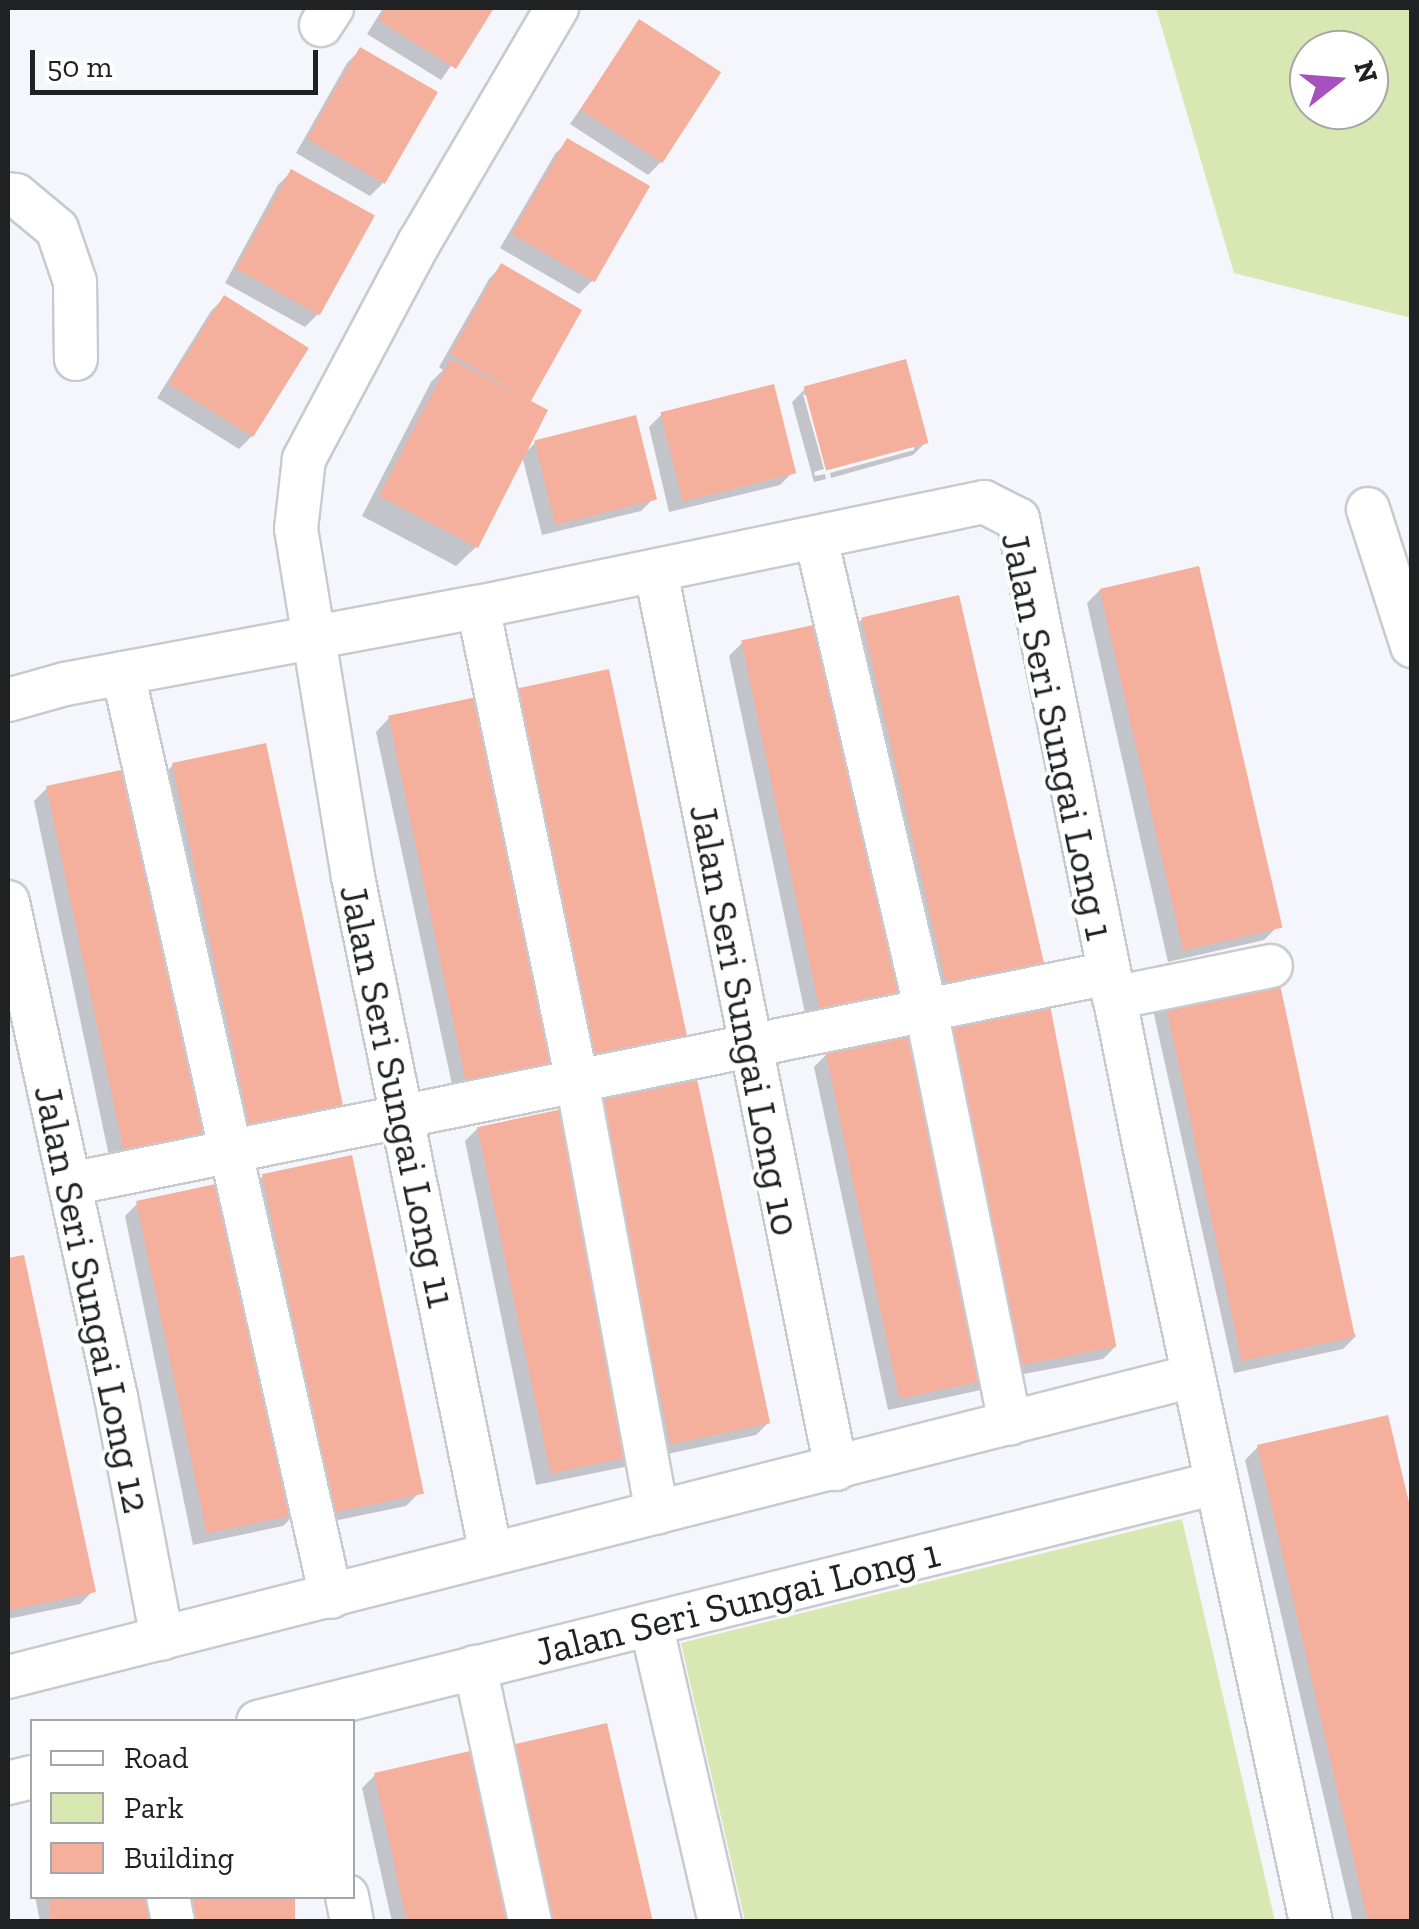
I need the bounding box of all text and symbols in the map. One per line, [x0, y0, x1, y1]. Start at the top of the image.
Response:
scale bar [35, 30, 322, 92]
north arrow [1289, 30, 1389, 130]
text: 50 m [47, 49, 112, 85]
text: N [1347, 57, 1385, 87]
street label: Jalan Seri Sungai Long 1 [991, 528, 1125, 944]
street label: Jalan Seri Sungai Long 10 [680, 800, 810, 1240]
street label: Jalan Seri Sungai Long 11 [330, 880, 466, 1312]
street label: Jalan Seri Sungai Long 12 [24, 1081, 162, 1517]
street label: Jalan Seri Sungai Long 1 [530, 1528, 944, 1676]
legend [30, 1719, 355, 1899]
text: Road [124, 1740, 189, 1776]
text: Park [124, 1790, 184, 1826]
text: Building [124, 1840, 234, 1876]

